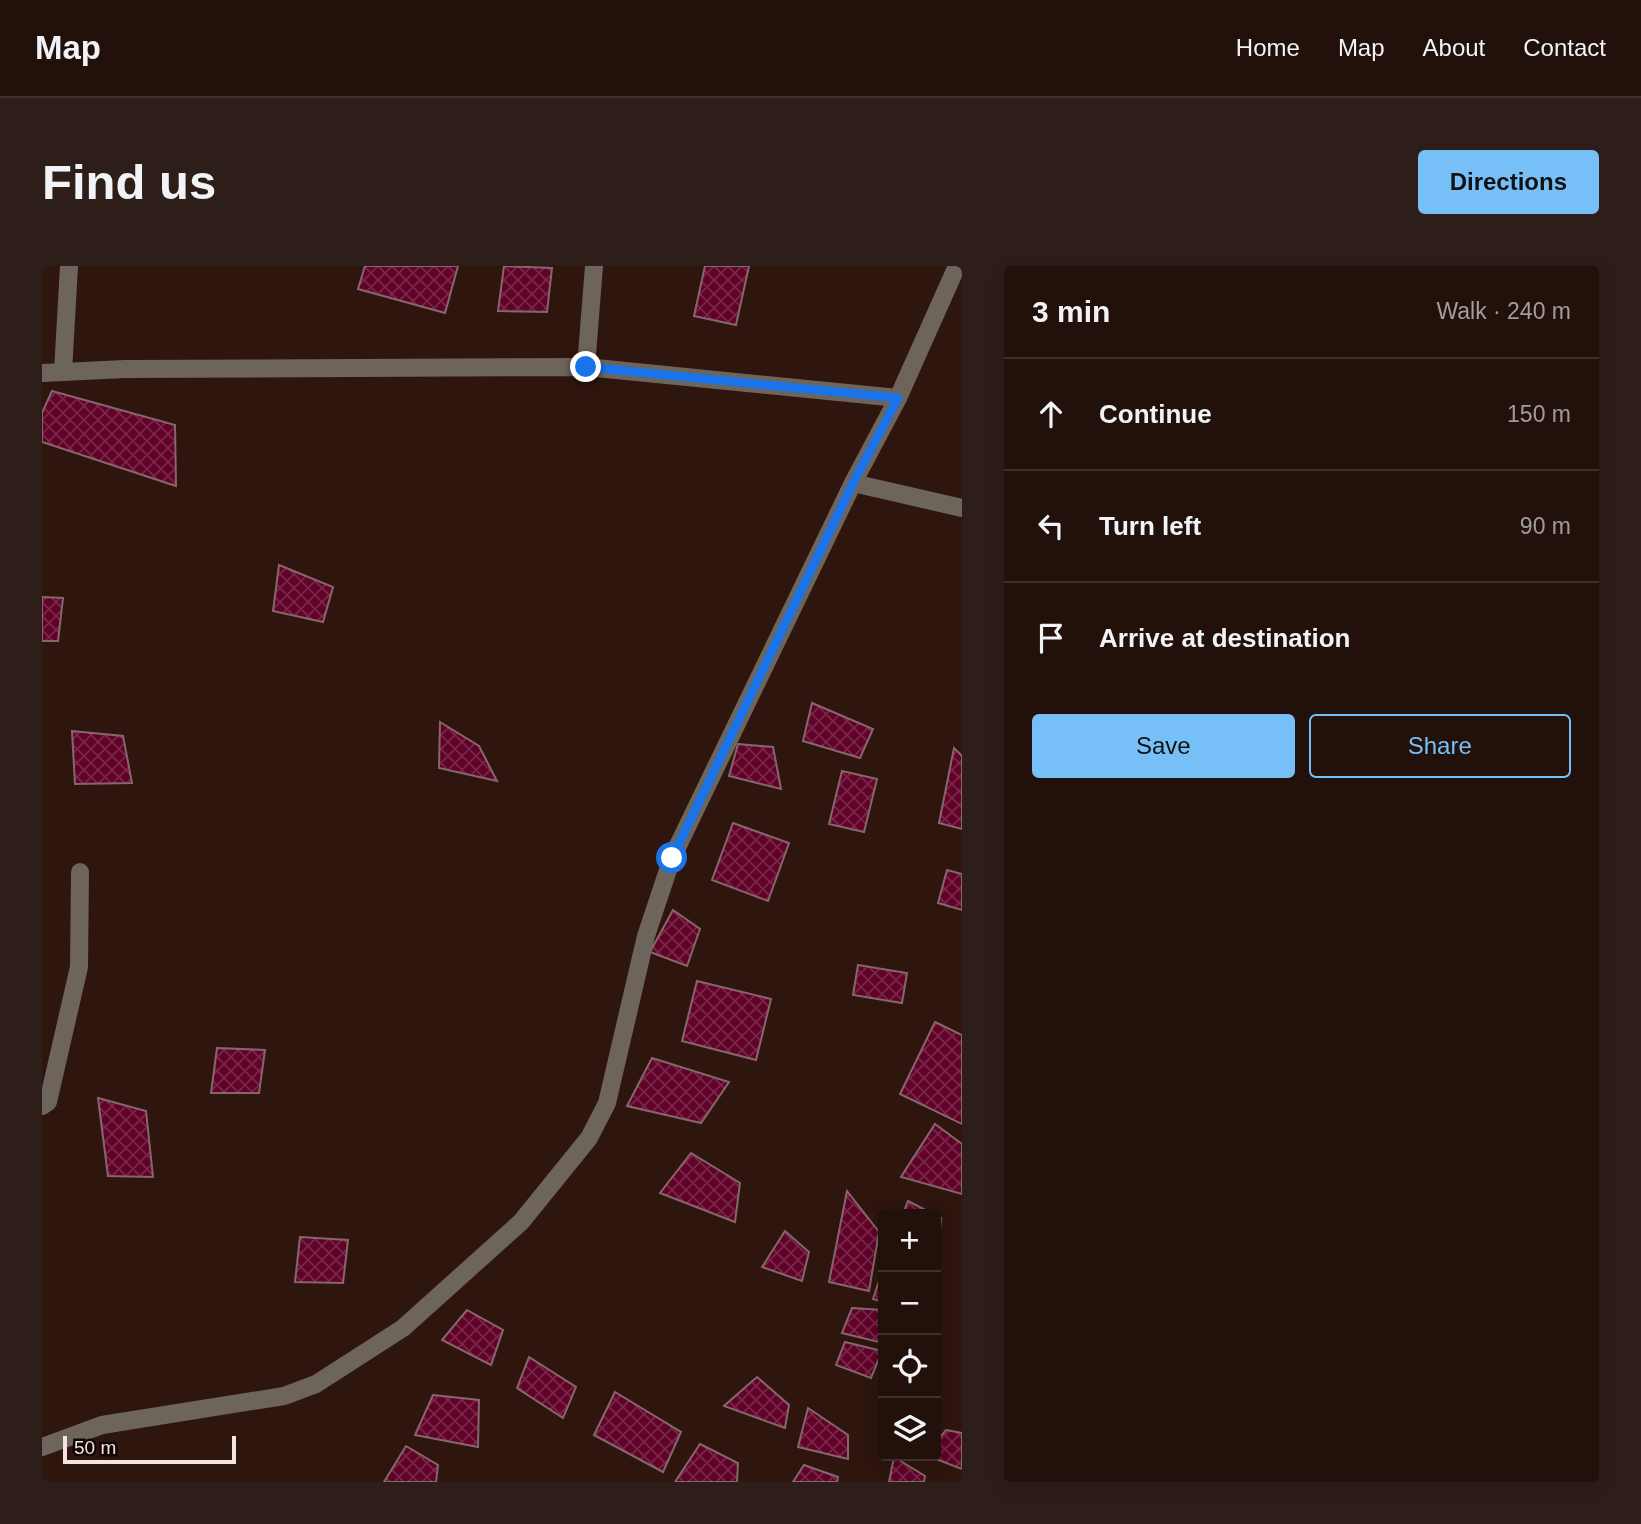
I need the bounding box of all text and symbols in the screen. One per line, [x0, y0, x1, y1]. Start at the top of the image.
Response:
text: Map [35, 29, 101, 66]
text: Home [1236, 34, 1300, 61]
text: Map [1338, 34, 1385, 61]
text: About [1423, 34, 1485, 61]
text: Contact [1523, 34, 1606, 61]
button: Directions [1418, 150, 1599, 214]
text: Find us [42, 155, 216, 209]
text: 3 min [1032, 295, 1110, 328]
text: Walk · 240 m [1436, 298, 1571, 324]
route end [570, 351, 601, 382]
icon: ahead [1032, 395, 1070, 433]
text: Continue [1099, 399, 1212, 429]
text: 150 m [1507, 401, 1571, 427]
icon: left [1032, 507, 1070, 545]
text: Turn left [1099, 511, 1201, 541]
text: 90 m [1520, 513, 1571, 539]
icon: arrive [1032, 619, 1070, 657]
text: Arrive at destination [1099, 623, 1350, 653]
button: Save [1032, 714, 1295, 778]
button: Share [1309, 714, 1571, 778]
route start [656, 842, 687, 873]
map controls [878, 1209, 941, 1461]
button: + [878, 1209, 941, 1272]
button: − [878, 1272, 941, 1335]
button: locate [878, 1335, 941, 1398]
button: layers [878, 1398, 941, 1461]
scale bar [63, 1433, 236, 1465]
text: 50 m [74, 1437, 116, 1458]

